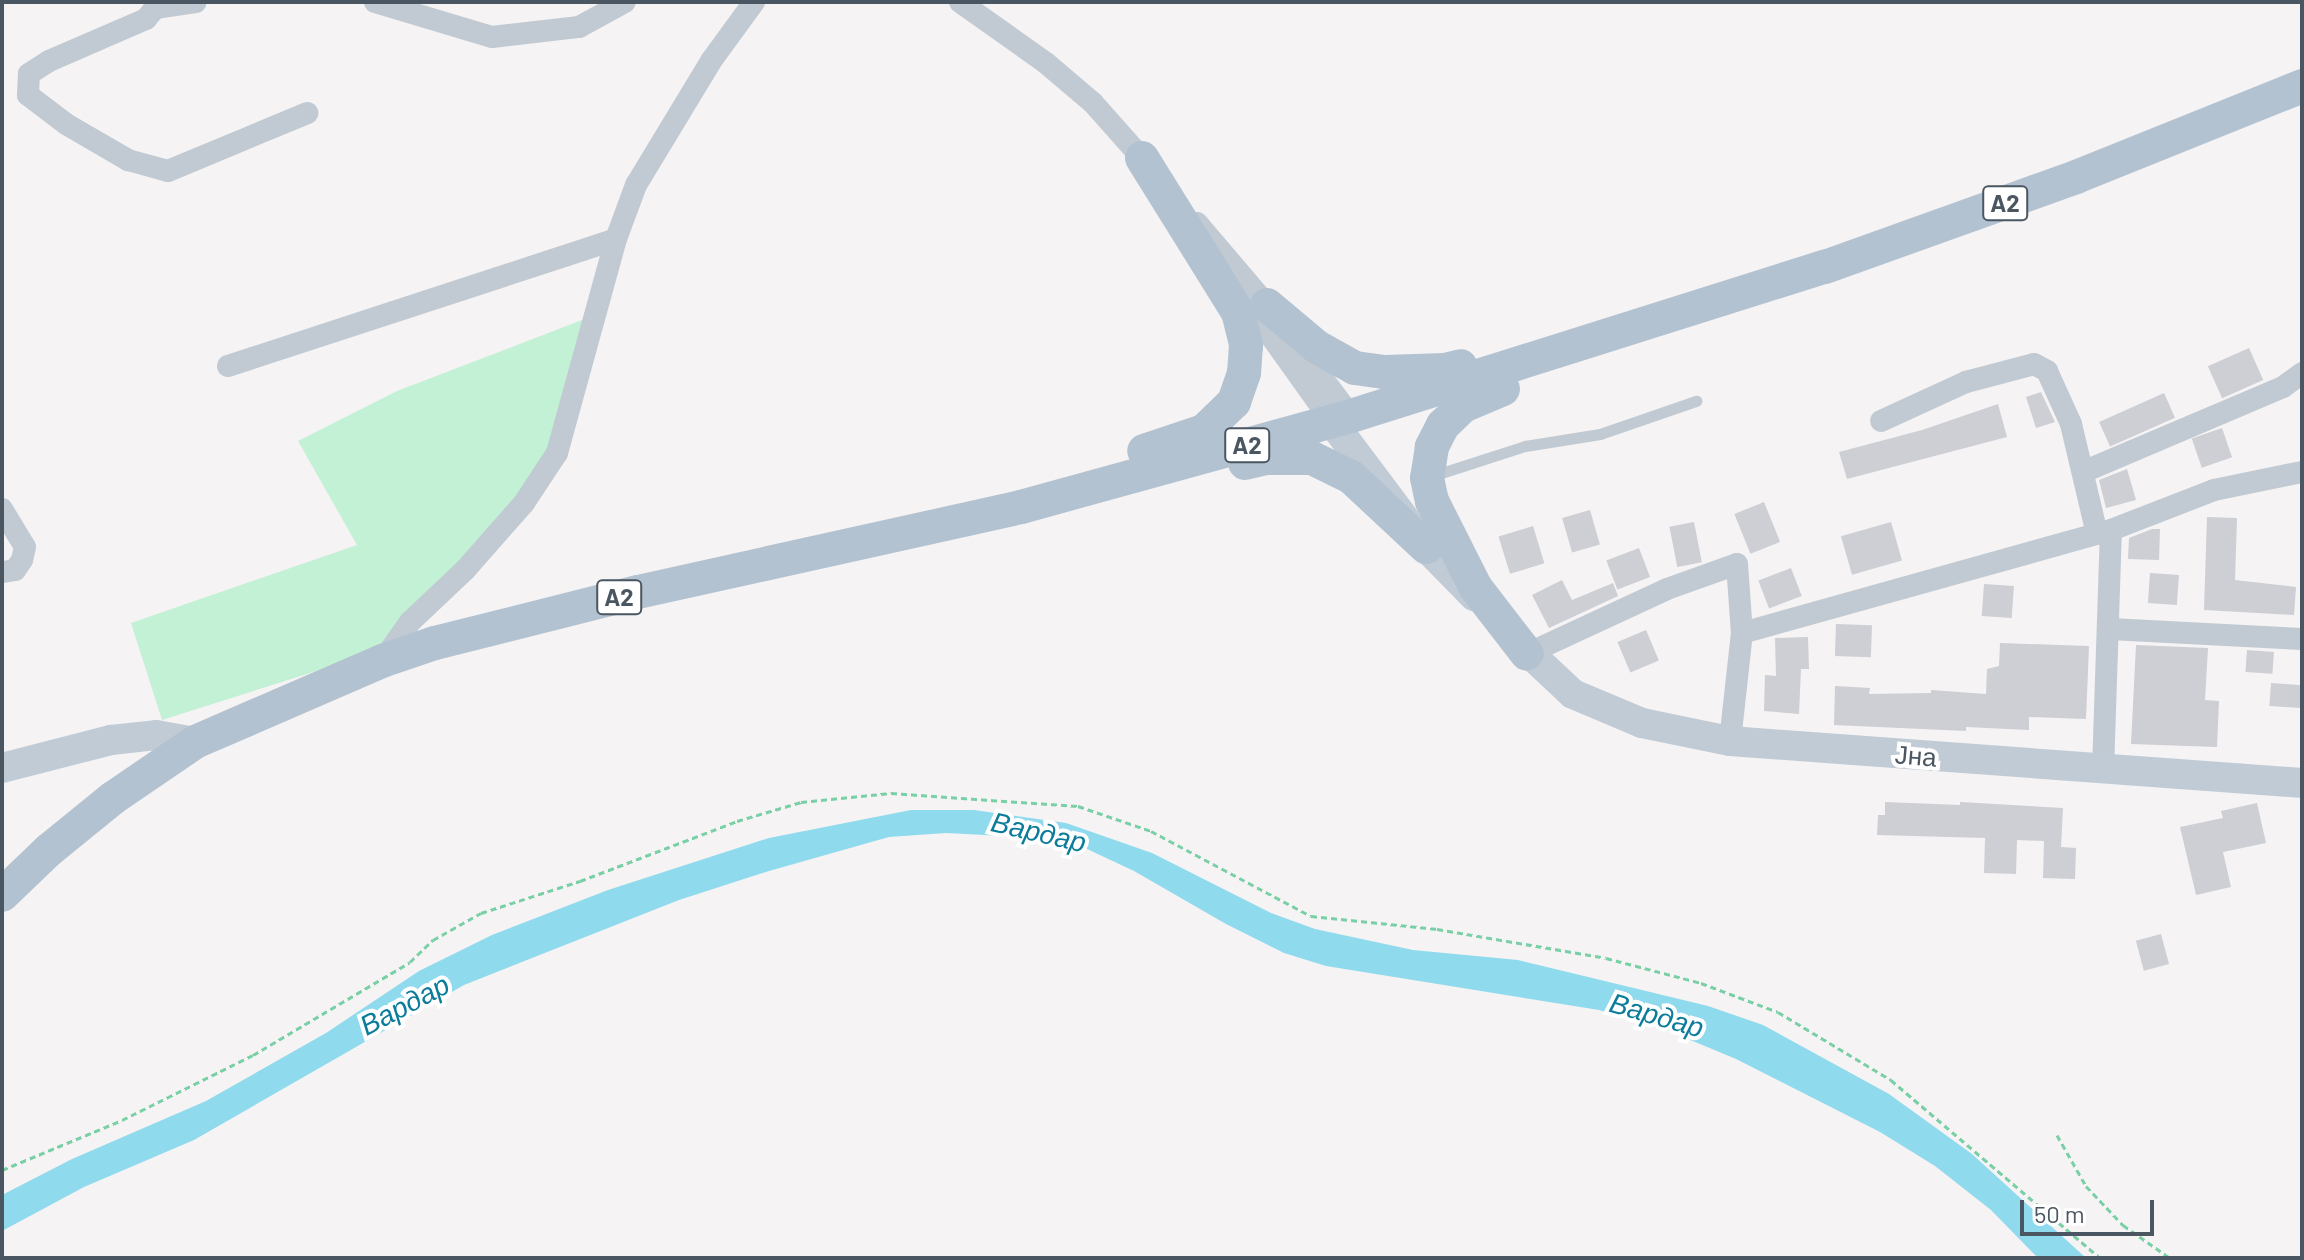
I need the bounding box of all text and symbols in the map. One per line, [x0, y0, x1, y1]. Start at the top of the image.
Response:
road number: A2 [1981, 183, 2029, 223]
road number: A2 [1223, 425, 1271, 465]
road number: A2 [595, 577, 643, 617]
street label: Јна [1894, 738, 1938, 772]
water label: Вардар [988, 804, 1090, 858]
water label: Вардар [354, 967, 454, 1041]
water label: Вардар [1606, 985, 1708, 1043]
scale bar [2024, 1184, 2158, 1234]
text: 50 m [2034, 1199, 2085, 1228]

